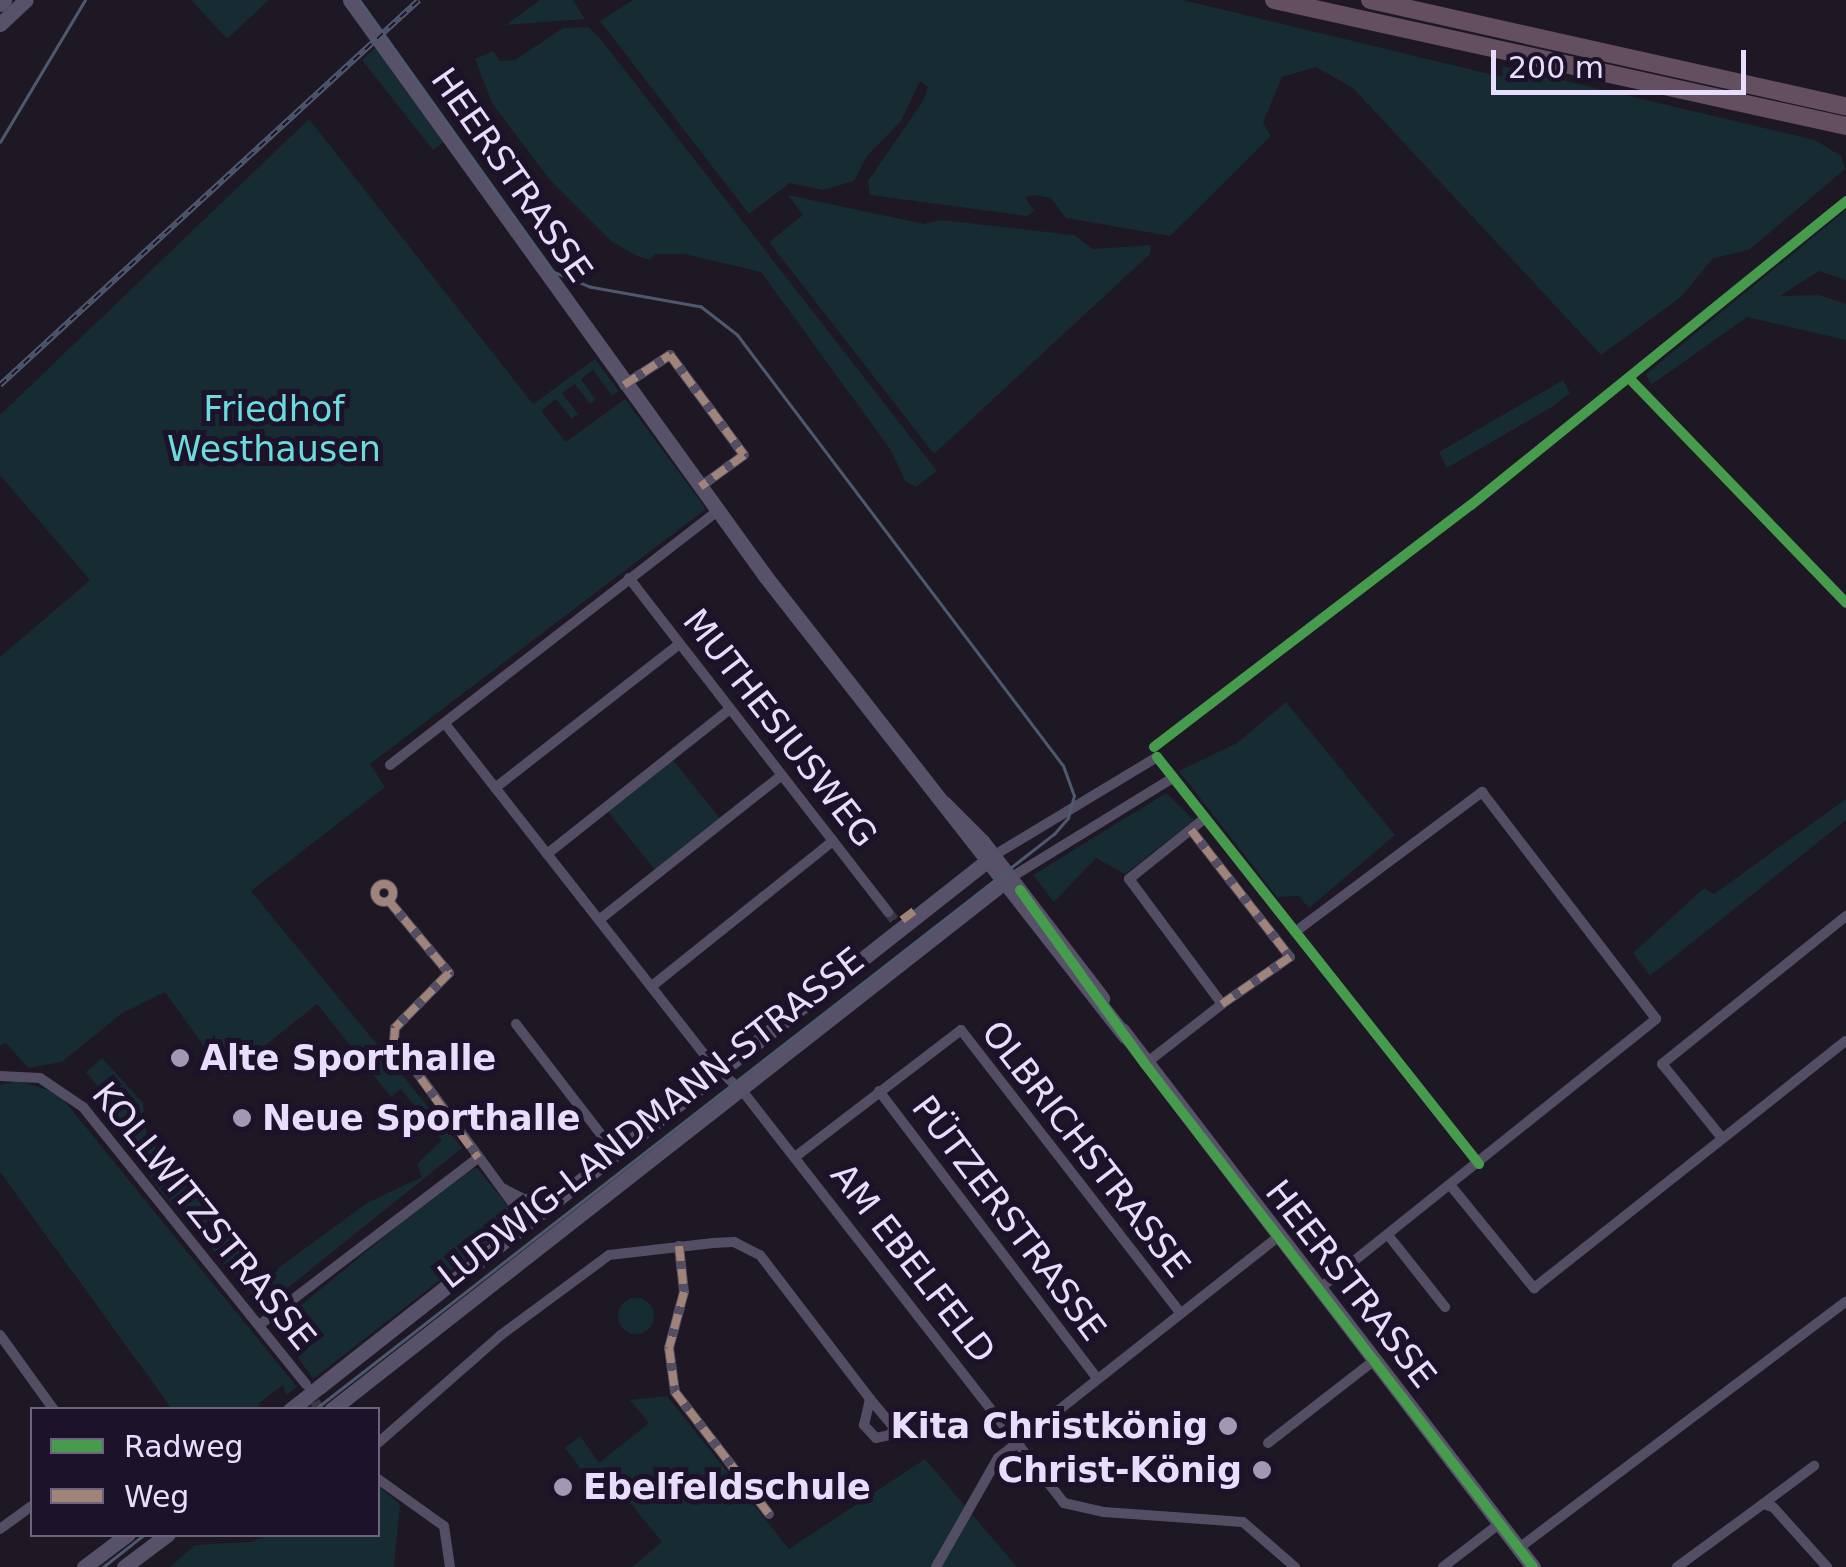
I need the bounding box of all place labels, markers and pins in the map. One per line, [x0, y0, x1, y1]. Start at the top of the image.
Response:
place label: Alte Sporthalle [200, 1037, 496, 1079]
marker: Alte Sporthalle [169, 1047, 191, 1069]
place label: Neue Sporthalle [262, 1097, 580, 1139]
marker: Neue Sporthalle [231, 1107, 253, 1129]
place label: Kita Christkönig [891, 1405, 1208, 1447]
marker: Kita Christkönig [1217, 1415, 1239, 1437]
place label: Christ-König [998, 1449, 1242, 1491]
marker: Christ-König [1251, 1459, 1273, 1481]
place label: Ebelfeldschule [583, 1466, 871, 1508]
marker: Ebelfeldschule [552, 1476, 574, 1498]

